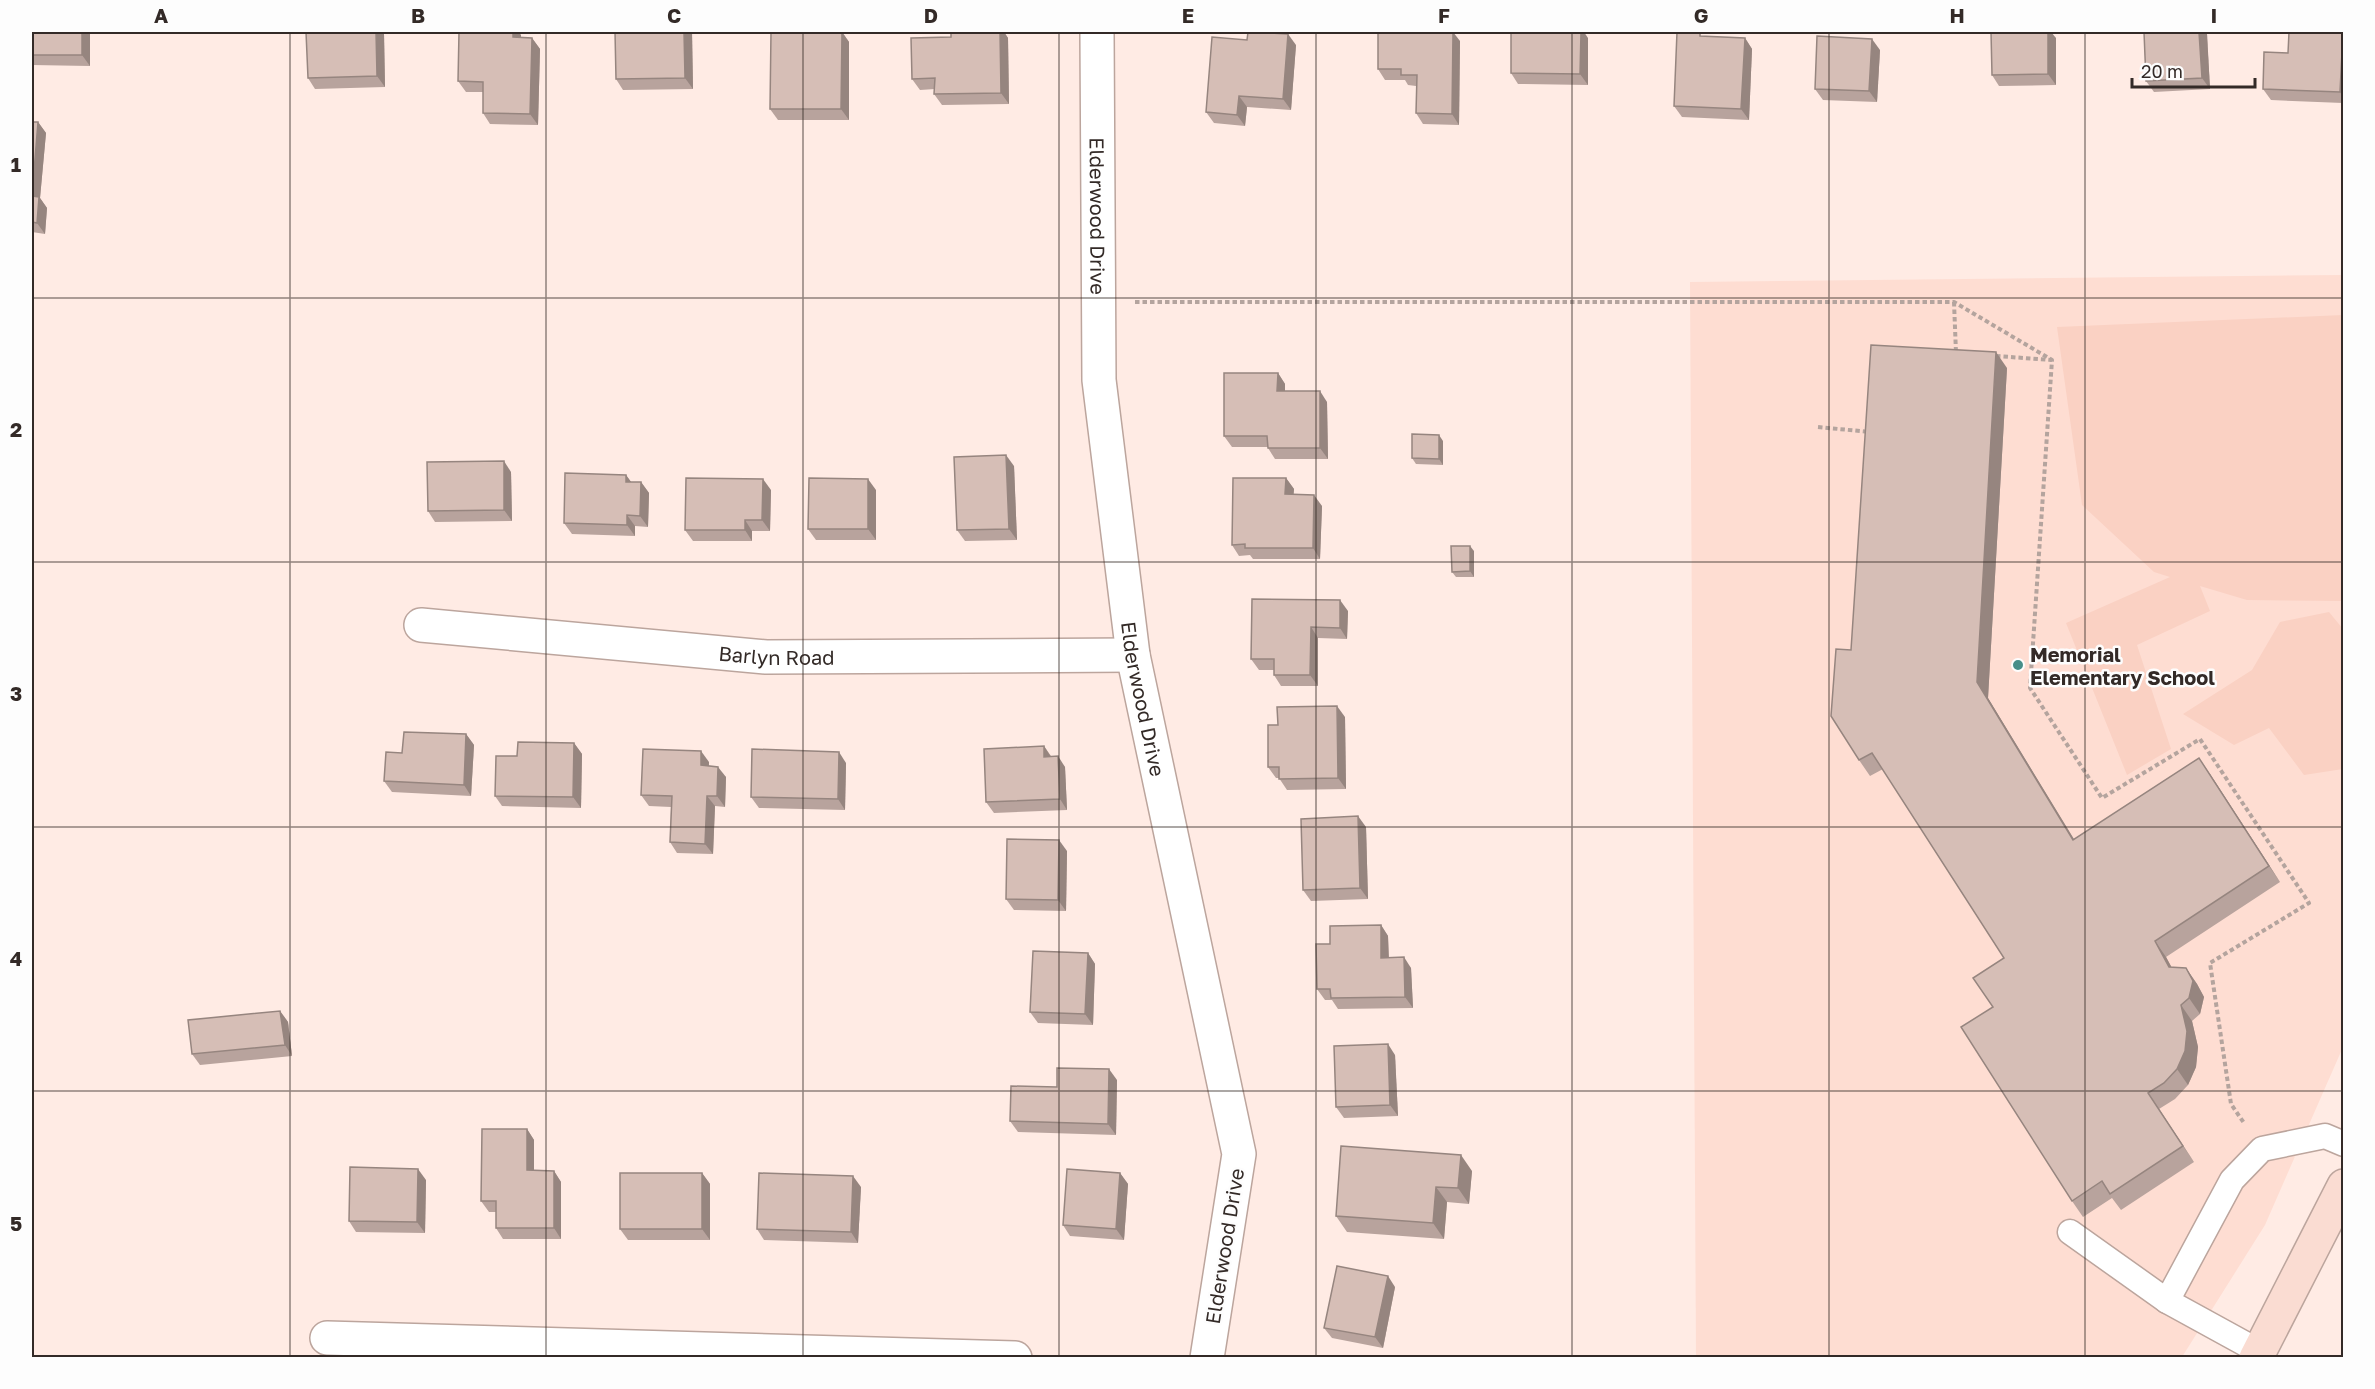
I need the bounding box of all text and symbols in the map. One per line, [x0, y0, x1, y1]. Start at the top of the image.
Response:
text: A [154, 3, 168, 27]
text: B [411, 3, 425, 27]
text: C [667, 3, 681, 27]
text: D [924, 3, 938, 27]
text: E [1182, 3, 1194, 27]
text: F [1438, 3, 1450, 27]
text: G [1694, 3, 1708, 27]
text: H [1949, 3, 1965, 27]
text: I [2211, 3, 2217, 27]
scale bar [2132, 51, 2255, 89]
text: 20 m [2141, 60, 2183, 82]
street label: Elderwood Drive [1086, 137, 1111, 295]
text: 1 [11, 152, 21, 176]
text: 2 [10, 417, 22, 441]
street label: Elderwood Drive [1117, 620, 1170, 778]
street label: Barlyn Road [718, 641, 835, 669]
place label: Memorial Elementary School [2030, 642, 2215, 689]
marker: Memorial Elementary School [2011, 658, 2025, 672]
text: 3 [10, 681, 22, 705]
text: 4 [10, 946, 22, 970]
street label: Elderwood Drive [1200, 1166, 1248, 1326]
text: 5 [10, 1211, 22, 1235]

